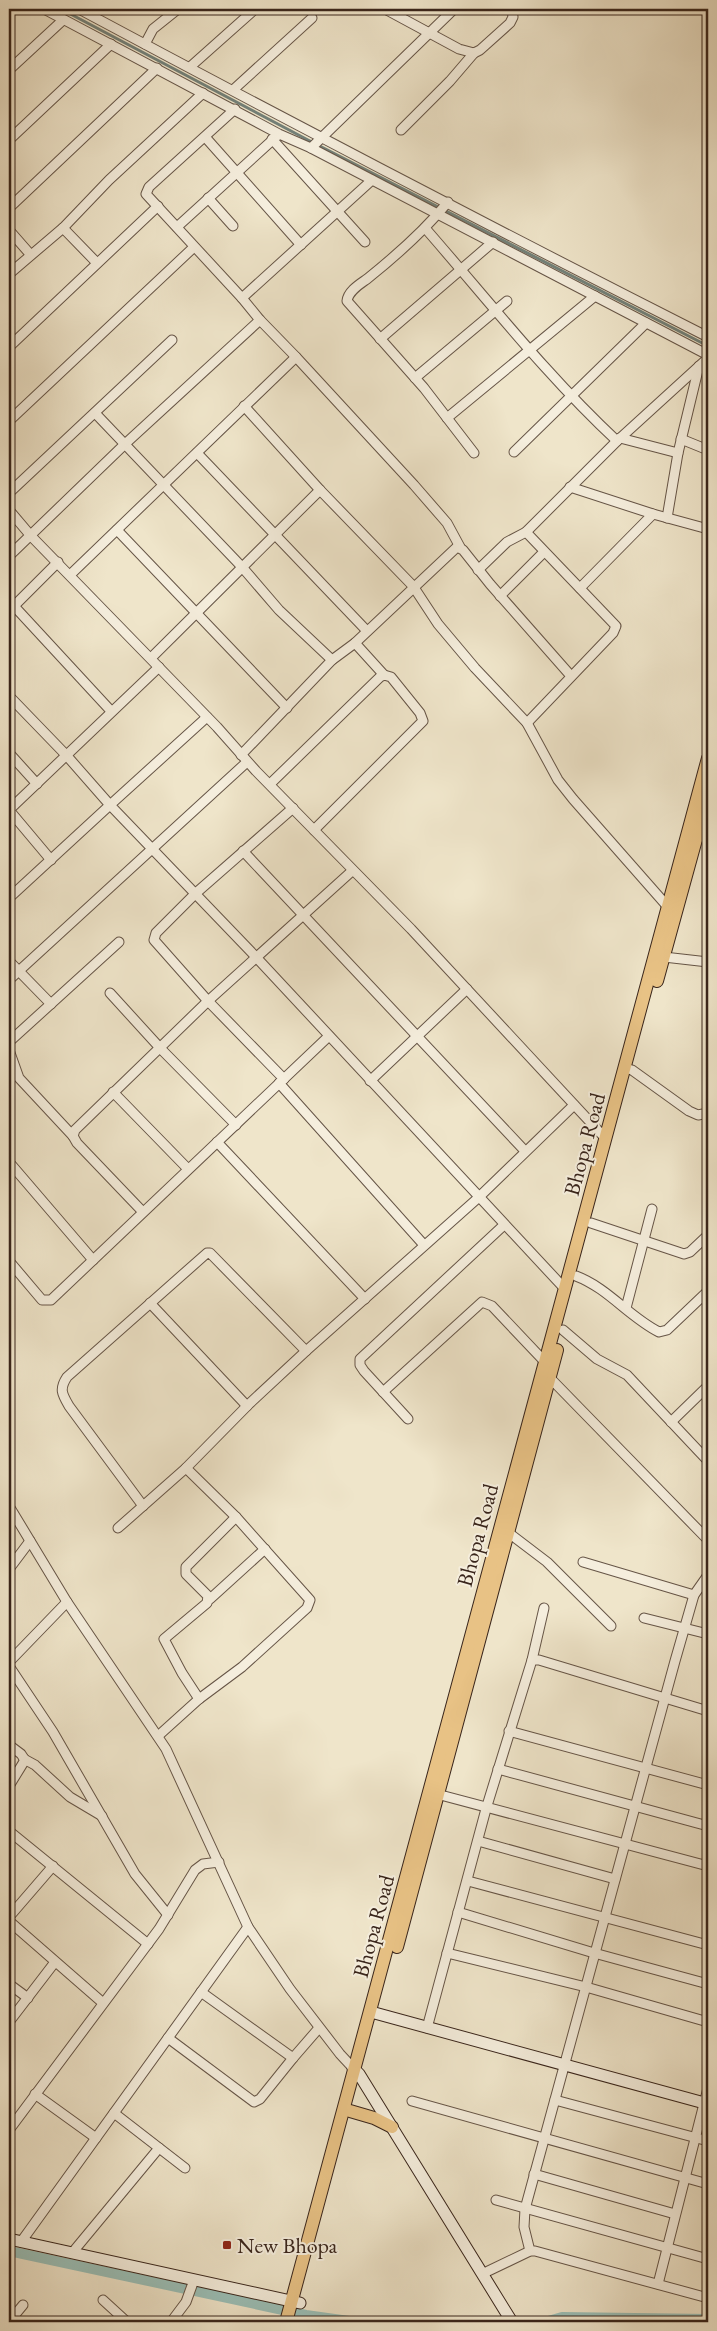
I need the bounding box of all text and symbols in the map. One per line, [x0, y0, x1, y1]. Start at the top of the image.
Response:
street label: Bhopa Road [557, 1089, 612, 1199]
street label: Bhopa Road [450, 1480, 505, 1590]
street label: Bhopa Road [346, 1871, 401, 1981]
place label: New Bhopa [237, 2231, 338, 2260]
marker: New Bhopa [221, 2239, 233, 2251]

